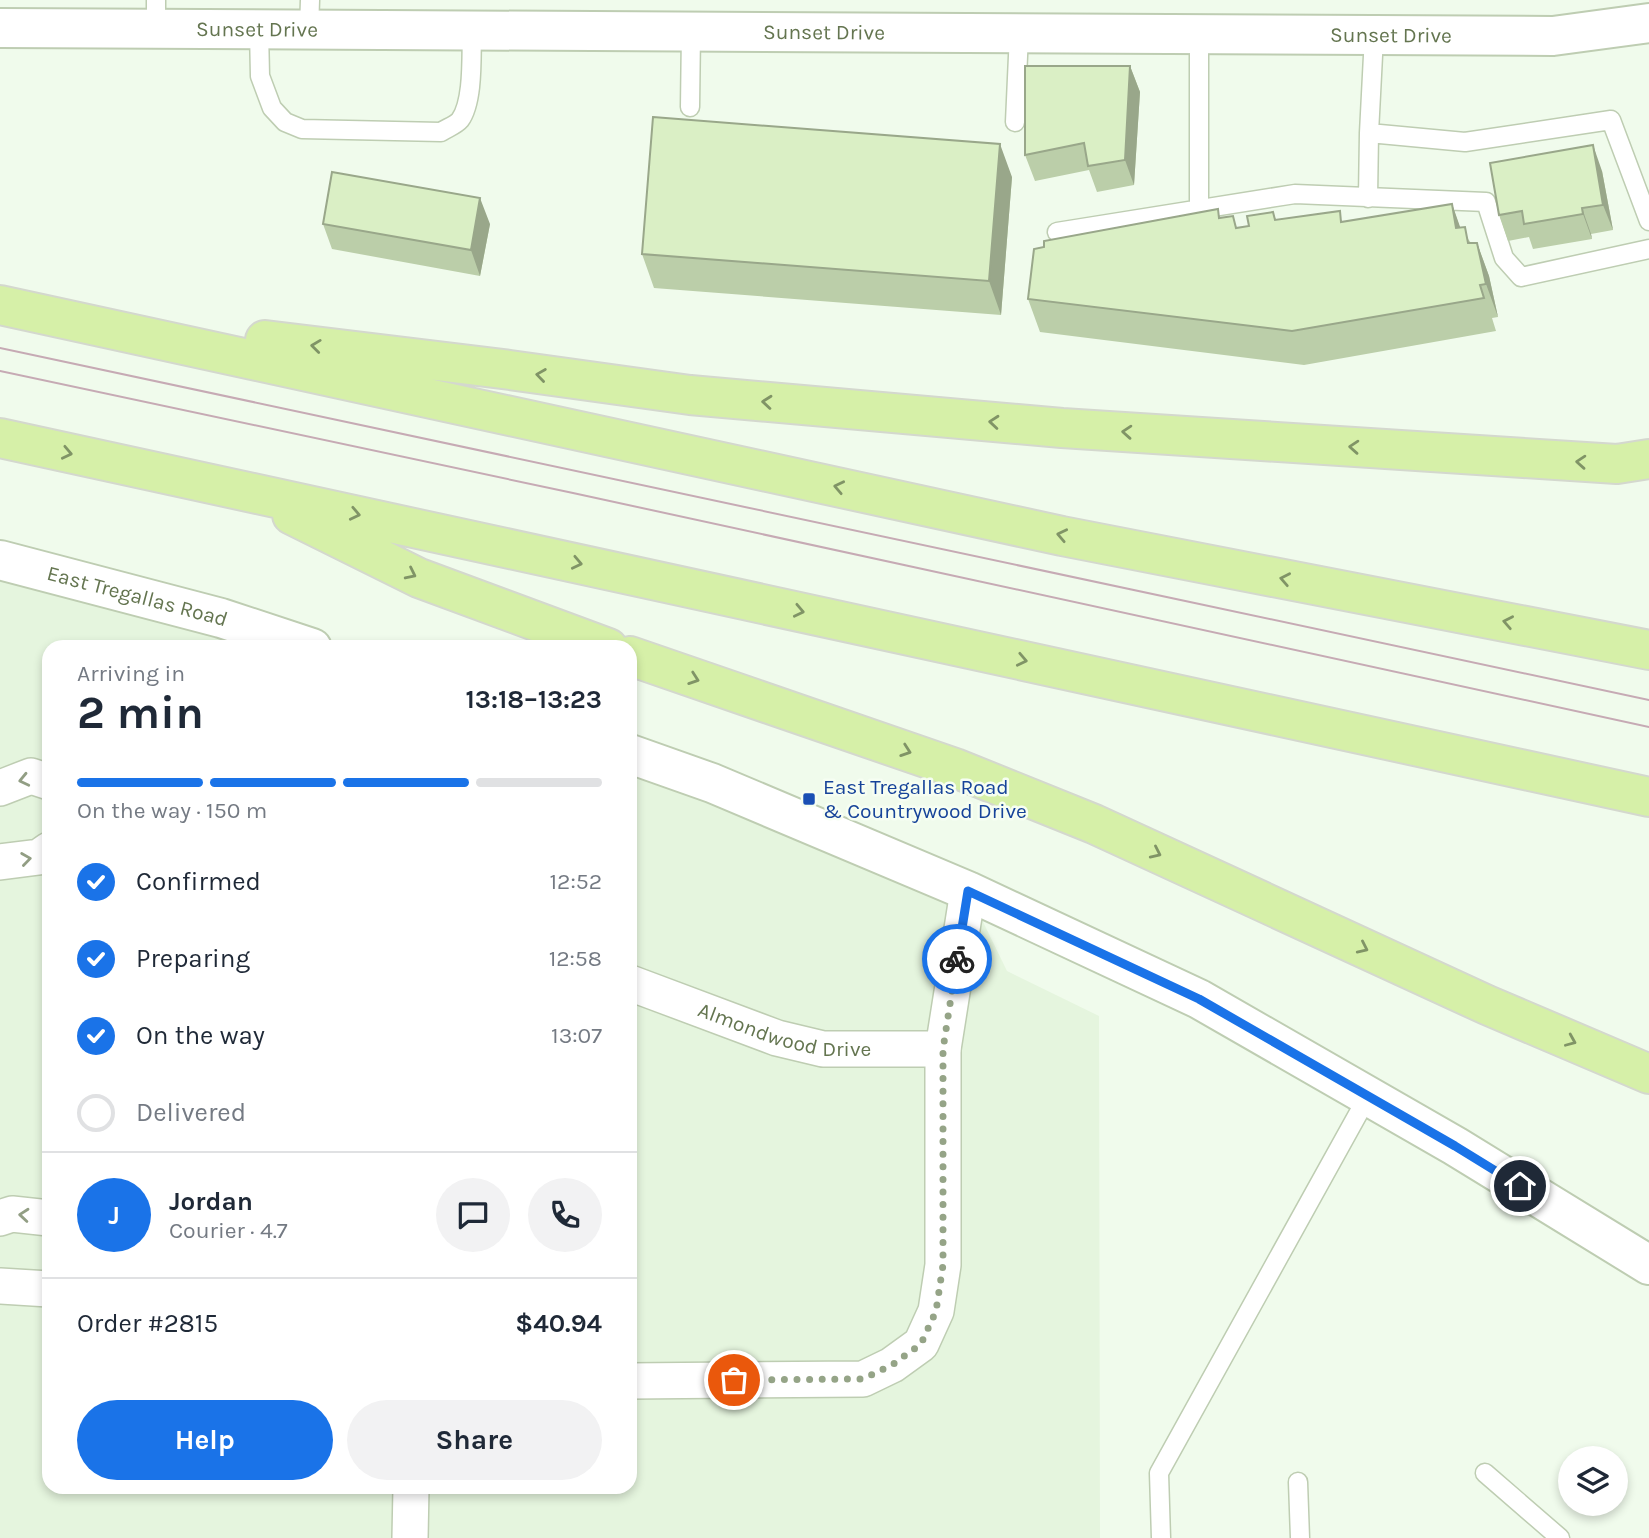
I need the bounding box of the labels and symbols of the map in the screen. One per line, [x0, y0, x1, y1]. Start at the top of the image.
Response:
street label: Sunset Drive [196, 17, 318, 42]
street label: Sunset Drive [763, 20, 885, 45]
street label: Sunset Drive [1330, 23, 1452, 47]
one-way arrow [310, 339, 321, 354]
one-way arrow [535, 367, 547, 382]
one-way arrow [761, 395, 772, 410]
one-way arrow [988, 415, 999, 430]
one-way arrow [1121, 425, 1132, 440]
one-way arrow [1348, 440, 1359, 455]
one-way arrow [61, 444, 73, 459]
one-way arrow [1575, 454, 1586, 469]
one-way arrow [833, 481, 845, 496]
one-way arrow [349, 506, 361, 521]
one-way arrow [1056, 529, 1068, 544]
one-way arrow [571, 554, 583, 569]
street label: East Tregallas Road [44, 561, 231, 631]
one-way arrow [404, 566, 416, 580]
one-way arrow [1279, 572, 1291, 587]
one-way arrow [793, 603, 805, 618]
one-way arrow [1502, 616, 1514, 631]
one-way arrow [1015, 651, 1027, 666]
one-way arrow [688, 671, 700, 685]
one-way arrow [899, 743, 911, 757]
one-way arrow [19, 772, 31, 787]
place label: East Tregallas Road & Countrywood Drive [823, 775, 1027, 823]
marker: East Tregallas Road & Countrywood Drive [801, 791, 817, 807]
one-way arrow [1149, 845, 1162, 859]
one-way arrow [20, 851, 31, 866]
courier [922, 924, 992, 994]
one-way arrow [1356, 940, 1368, 954]
street label: Almondwood Drive [695, 998, 871, 1061]
one-way arrow [1564, 1033, 1576, 1047]
pin [1490, 1156, 1550, 1216]
one-way arrow [18, 1208, 30, 1223]
pin [704, 1350, 764, 1410]

